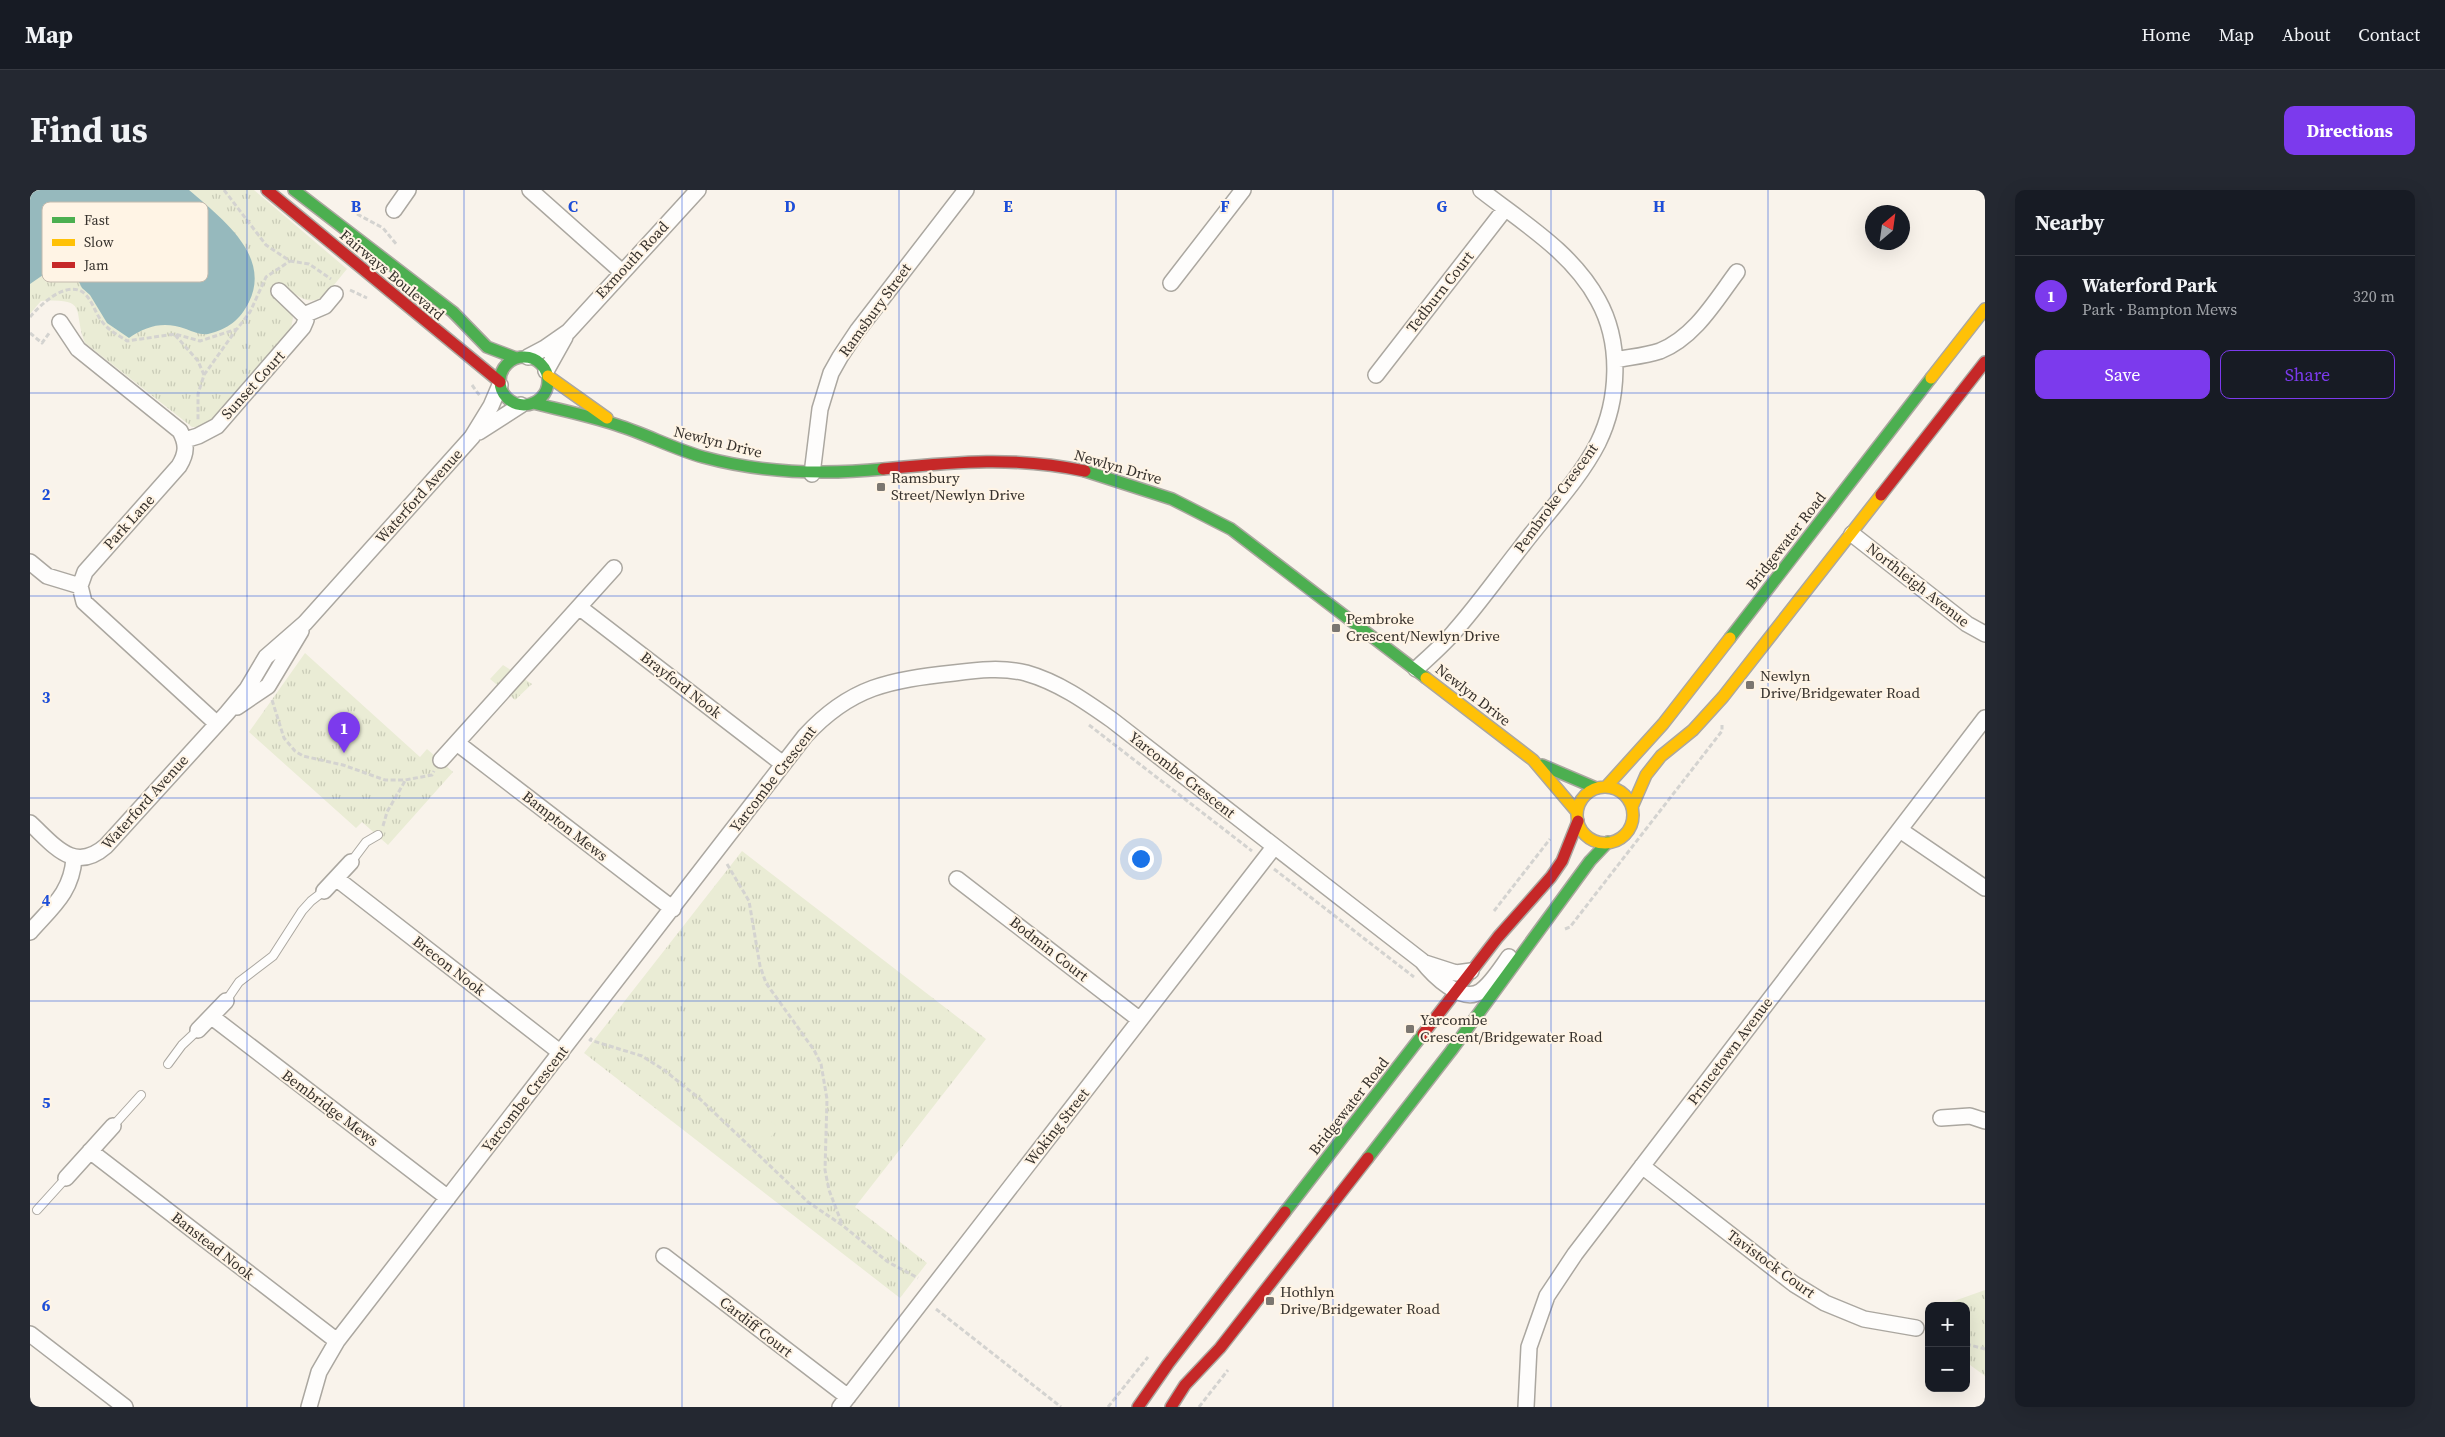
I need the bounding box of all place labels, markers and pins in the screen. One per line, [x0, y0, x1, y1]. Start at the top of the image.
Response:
place label: Ramsbury Street/Newlyn Drive [891, 467, 1025, 505]
marker: Ramsbury Street/Newlyn Drive [875, 481, 887, 493]
place label: Pembroke Crescent/Newlyn Drive [1346, 608, 1500, 646]
marker: Pembroke Crescent/Newlyn Drive [1330, 622, 1342, 634]
place label: Newlyn Drive/Bridgewater Road [1760, 665, 1920, 703]
marker: Newlyn Drive/Bridgewater Road [1744, 679, 1756, 691]
pin: 1 [328, 712, 360, 753]
place label: Yarcombe Crescent/Bridgewater Road [1420, 1009, 1603, 1047]
marker: Yarcombe Crescent/Bridgewater Road [1404, 1023, 1416, 1035]
place label: Hothlyn Drive/Bridgewater Road [1280, 1281, 1440, 1319]
marker: Hothlyn Drive/Bridgewater Road [1264, 1295, 1276, 1307]

